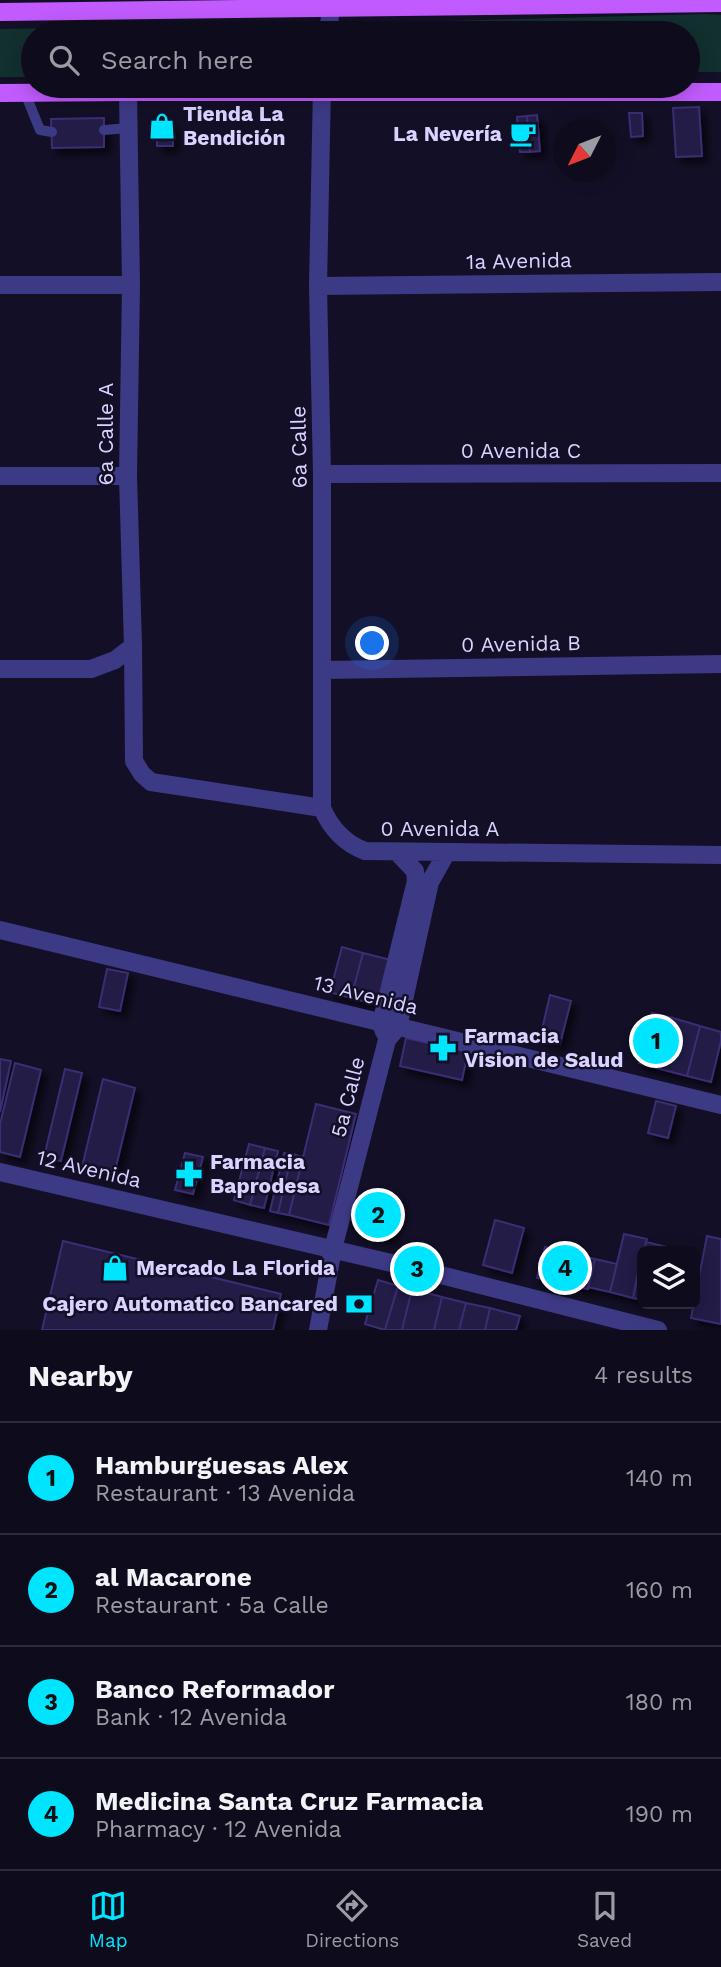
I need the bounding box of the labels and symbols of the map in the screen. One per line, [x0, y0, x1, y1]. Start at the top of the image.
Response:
place label: Tienda La Bendición [183, 101, 285, 150]
shop icon: Tienda La Bendición [147, 111, 177, 141]
cafe icon: La Nevería [508, 119, 538, 149]
north arrow [553, 119, 616, 182]
place label: La Nevería [393, 121, 503, 146]
street label: 1a Avenida [466, 247, 572, 274]
street label: 6a Calle A [93, 382, 118, 485]
street label: 6a Calle [285, 405, 312, 489]
street label: 0 Avenida C [461, 438, 581, 463]
your location [355, 626, 389, 660]
street label: 0 Avenida B [461, 630, 581, 657]
street label: 0 Avenida A [381, 816, 500, 841]
street label: 13 Avenida [311, 969, 421, 1020]
pin: 1 [633, 1015, 679, 1067]
place label: Farmacia Vision de Salud [464, 1023, 623, 1072]
pharmacy icon: Farmacia Vision de Salud [428, 1033, 458, 1063]
street label: 5a Calle [325, 1054, 370, 1140]
street label: 12 Avenida [34, 1144, 144, 1193]
place label: Farmacia Baprodesa [210, 1149, 321, 1198]
pharmacy icon: Farmacia Baprodesa [174, 1159, 204, 1189]
pin: 2 [355, 1189, 401, 1241]
pin: 4 [542, 1242, 588, 1294]
pin: 3 [394, 1243, 440, 1295]
shop icon: Mercado La Florida [100, 1253, 130, 1283]
place label: Mercado La Florida [136, 1255, 336, 1280]
bank icon: Cajero Automatico Bancared [344, 1289, 374, 1319]
place label: Cajero Automatico Bancared [42, 1291, 338, 1316]

